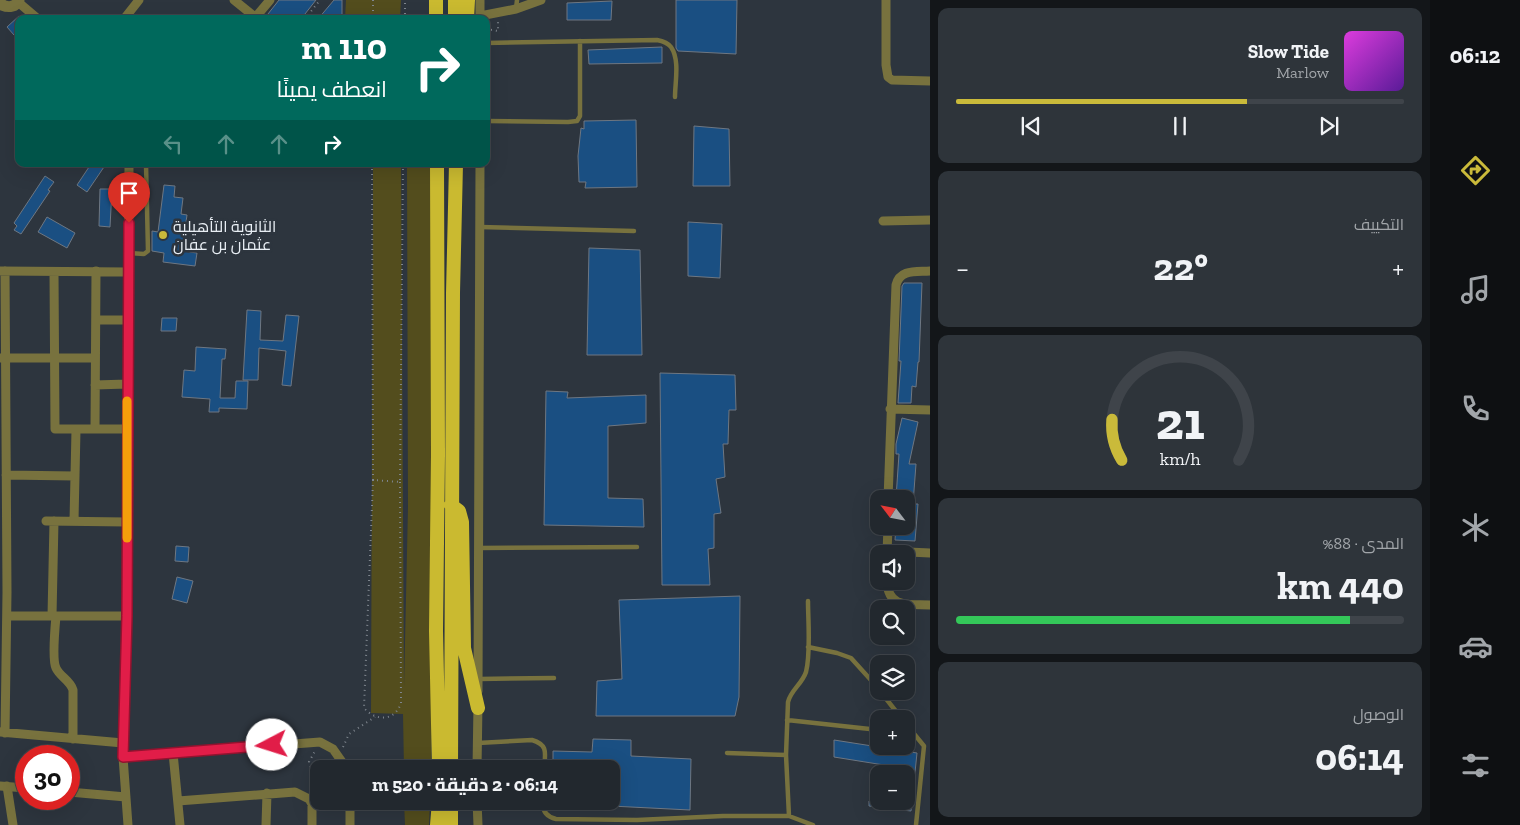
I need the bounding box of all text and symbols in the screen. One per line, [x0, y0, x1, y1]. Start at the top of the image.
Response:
text: 110 m [301, 26, 387, 68]
icon: right [405, 35, 470, 100]
text: Slow Tide [1248, 40, 1329, 63]
text: 06:12 [1450, 42, 1500, 69]
text: Marlow [1276, 63, 1329, 82]
text: انعطف يمينًا [276, 76, 387, 103]
icon: previous [1017, 112, 1045, 140]
icon: pause [1166, 112, 1194, 140]
icon: next [1315, 112, 1343, 140]
icon: left [159, 130, 187, 158]
icon: ahead [212, 130, 240, 158]
icon: ahead [265, 130, 293, 158]
icon: right [318, 130, 346, 158]
icon: directions [1458, 153, 1493, 188]
pin [108, 172, 150, 223]
icon: arrive [115, 179, 143, 207]
text: التكييف [1354, 215, 1404, 234]
place label: الثانوية التأهيلية عثمان بن عفان [173, 217, 276, 255]
marker: الثانوية التأهيلية عثمان بن عفان [157, 229, 169, 241]
text: 22° [1153, 244, 1208, 290]
text: − [956, 252, 969, 285]
text: + [1392, 252, 1404, 285]
icon: music [1458, 272, 1493, 307]
text: 21 [1156, 390, 1204, 452]
icon: phone [1458, 391, 1493, 426]
text: km/h [1160, 448, 1200, 470]
north arrow [870, 490, 915, 535]
map controls [870, 490, 915, 810]
icon: climate [1458, 510, 1493, 545]
text: المدى · 88% [1323, 534, 1404, 553]
button: sound [870, 545, 915, 590]
text: 440 km [1277, 563, 1404, 609]
button: search [870, 600, 915, 645]
icon: car [1458, 629, 1493, 664]
button: layers [870, 655, 915, 700]
text: الوصول [1353, 705, 1404, 724]
button: + [870, 710, 915, 755]
position arrow [245, 718, 297, 770]
text: 06:14 [1315, 734, 1404, 780]
speed limit sign: 30 [15, 745, 80, 810]
icon: filters [1458, 748, 1493, 783]
button: − [870, 765, 915, 810]
text: 06:14 · 2 دقيقة · 520 m [372, 773, 558, 796]

